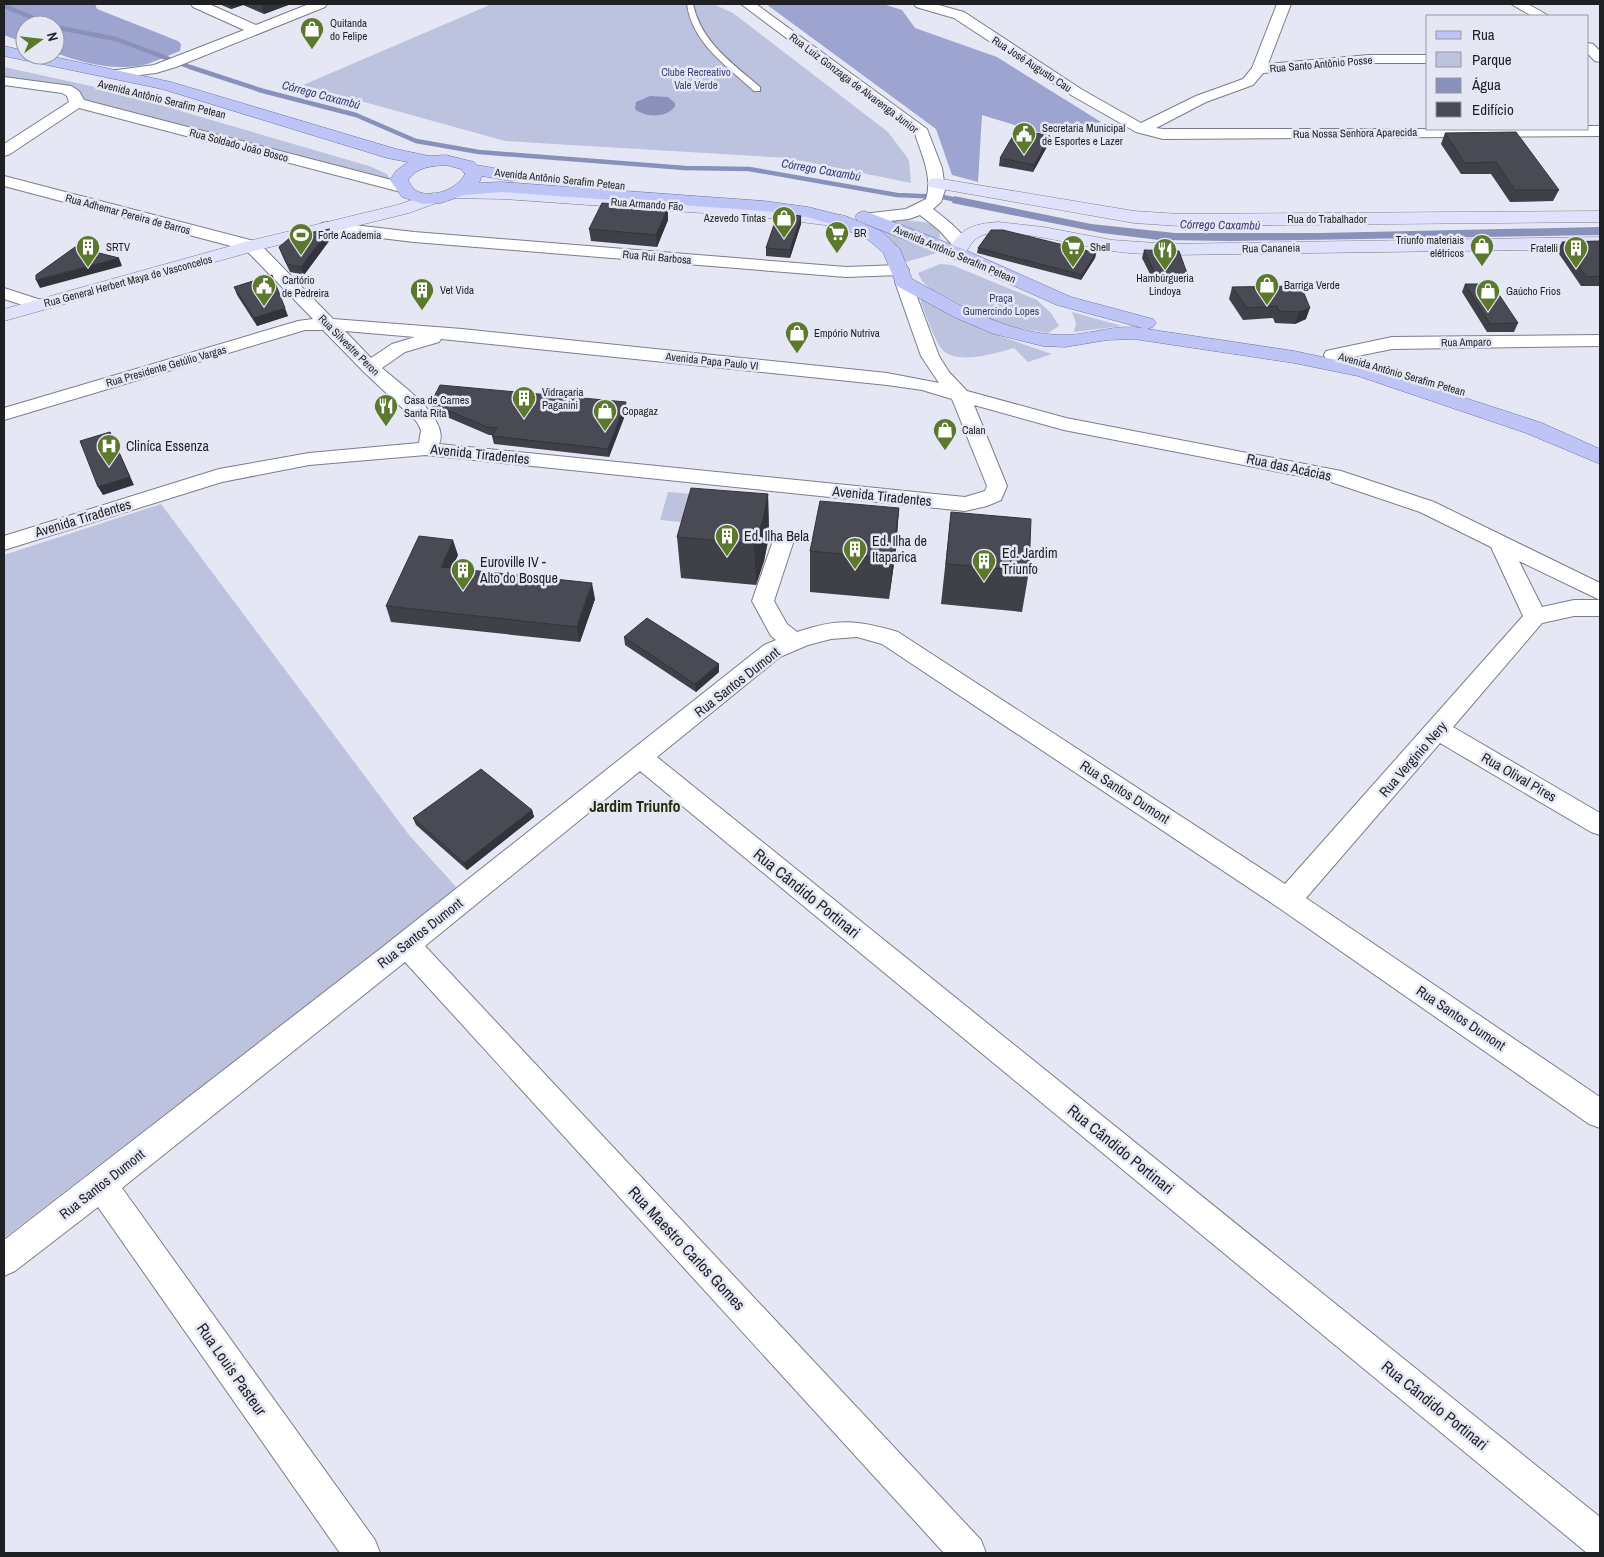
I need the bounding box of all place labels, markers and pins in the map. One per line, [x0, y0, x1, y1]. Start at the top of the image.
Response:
shop icon: Quitanda do Felipe [299, 16, 325, 50]
place label: Quitanda do Felipe [330, 16, 367, 43]
public building icon: Secretaria Municipal de Esportes e Lazer [1011, 121, 1037, 155]
place label: Secretaria Municipal de Esportes e Lazer [1042, 121, 1125, 148]
shop icon: Azevedo Tintas [771, 205, 797, 239]
place label: Azevedo Tintas [703, 211, 766, 225]
supermarket icon: BR [824, 220, 850, 254]
sports icon: Forte Academia [288, 222, 314, 256]
place label: BR [854, 226, 867, 240]
place label: Forte Academia [318, 228, 381, 242]
place label: Triunfo materiais elétricos [1396, 233, 1464, 260]
shop icon: Triunfo materiais elétricos [1469, 233, 1495, 267]
building icon: SRTV [75, 234, 101, 268]
supermarket icon: Shell [1060, 234, 1086, 268]
building icon: Fratelli [1563, 235, 1589, 269]
restaurant icon: Hambúrgueria Lindoya [1152, 237, 1178, 271]
place label: SRTV [106, 240, 130, 254]
place label: Shell [1090, 240, 1110, 254]
place label: Fratelli [1530, 241, 1558, 255]
place label: Hambúrgueria Lindoya [1136, 271, 1194, 298]
shop icon: Barriga Verde [1254, 272, 1280, 306]
public building icon: Cartório de Pedreira [251, 273, 277, 307]
place label: Cartório de Pedreira [282, 273, 329, 300]
building icon: Vet Vida [409, 277, 435, 311]
place label: Barriga Verde [1284, 278, 1340, 292]
shop icon: Gaúcho Frios [1475, 278, 1501, 312]
place label: Vet Vida [440, 283, 474, 297]
place label: Gaúcho Frios [1506, 284, 1561, 298]
shop icon: Empório Nutriva [784, 320, 810, 354]
place label: Empório Nutriva [814, 326, 880, 340]
building icon: Vidraçaria Paganini [511, 385, 537, 419]
place label: Vidraçaria Paganini [542, 385, 583, 412]
restaurant icon: Casa de Carnes Santa Rita [373, 393, 399, 427]
place label: Casa de Carnes Santa Rita [404, 393, 470, 420]
shop icon: Copagaz [592, 398, 618, 432]
place label: Copagaz [622, 404, 659, 418]
shop icon: Calan [932, 417, 958, 451]
place label: Calan [962, 423, 986, 437]
hospital icon: Cliníca Essenza [96, 433, 122, 467]
place label: Cliníca Essenza [126, 437, 210, 455]
building icon: Ed. Ilha Bela [714, 523, 740, 557]
place label: Ed. Ilha Bela [744, 527, 810, 545]
place label: Ed. Ilha de Itaparica [872, 532, 927, 566]
building icon: Ed. Ilha de Itaparica [842, 536, 868, 570]
place label: Ed. Jardim Triunfo [1002, 544, 1058, 578]
building icon: Ed. Jardim Triunfo [971, 548, 997, 582]
place label: Euroville IV - Alto do Bosque [479, 553, 558, 587]
building icon: Euroville IV - Alto do Bosque [450, 557, 476, 591]

